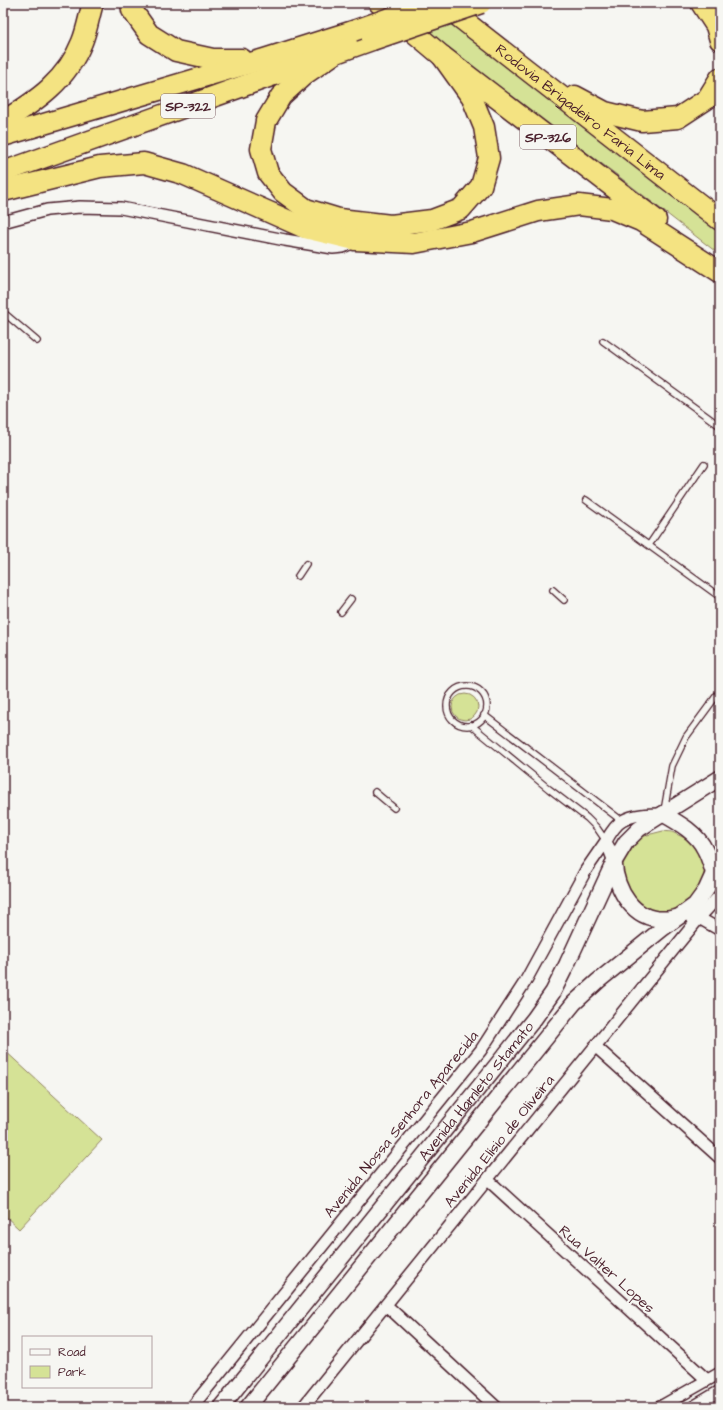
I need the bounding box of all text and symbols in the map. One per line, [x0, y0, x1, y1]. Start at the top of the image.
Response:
street label: Rodovia Brigadeiro Faria Lima [491, 39, 670, 185]
road number: SP-322 [161, 94, 215, 118]
road number: SP-326 [520, 125, 576, 149]
street label: Avenida Hamleto Stamato [414, 1017, 539, 1165]
street label: Avenida Nossa Senhora Aparecida [319, 1026, 484, 1222]
street label: Avenida Elísio de Oliveira [439, 1070, 560, 1212]
street label: Rua Valter Lopes [554, 1221, 660, 1319]
legend [22, 1336, 152, 1388]
text: Road [58, 1344, 86, 1361]
text: Park [58, 1364, 86, 1381]

